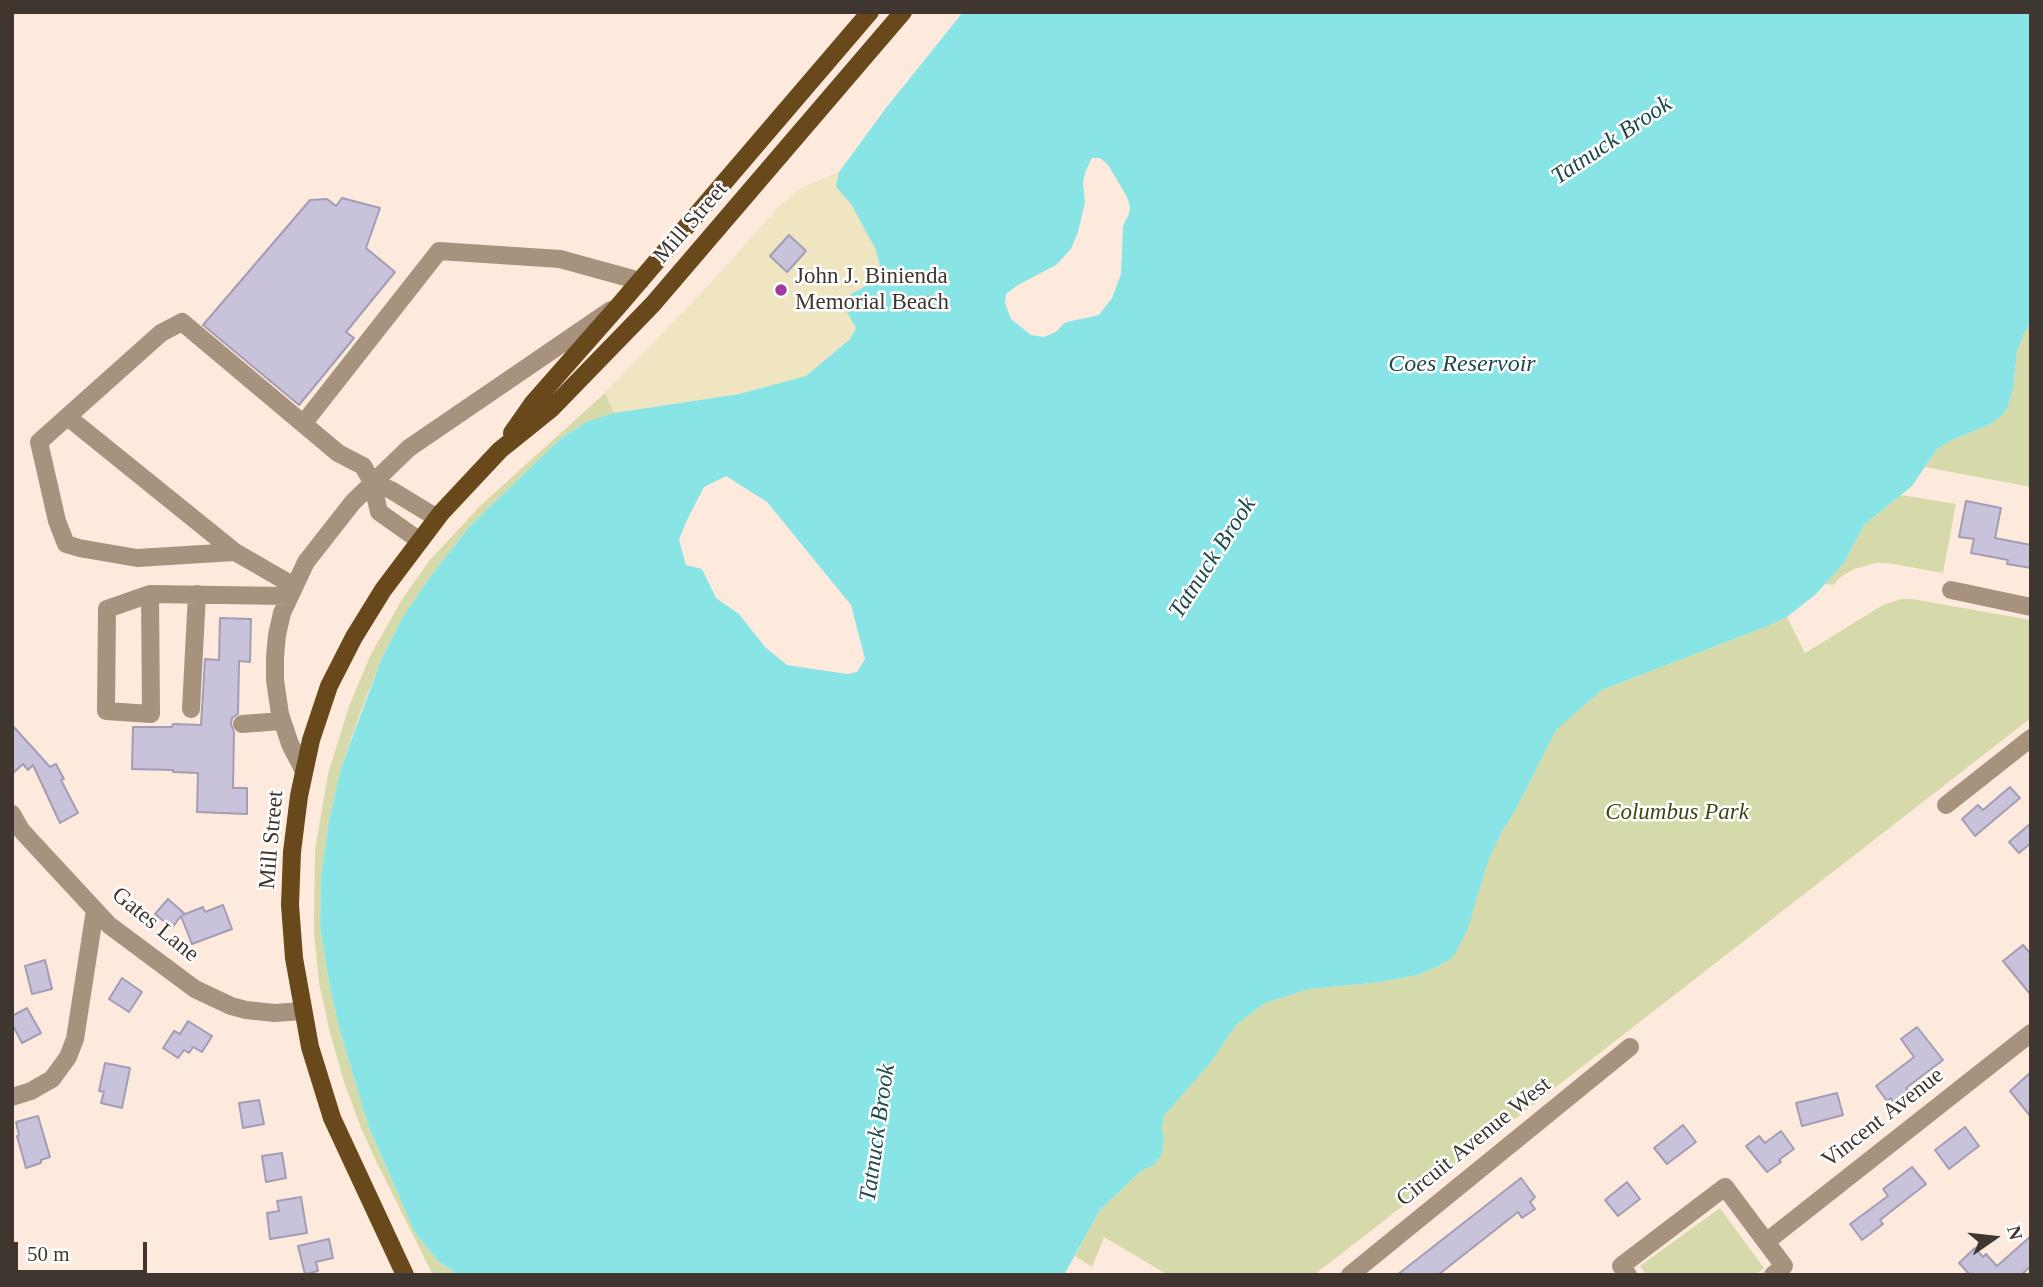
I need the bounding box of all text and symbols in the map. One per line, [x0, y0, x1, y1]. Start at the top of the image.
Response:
water label: Tatnuck Brook [1546, 90, 1678, 192]
street label: Mill Street [648, 177, 734, 269]
place label: John J. Binienda Memorial Beach [795, 263, 949, 317]
marker: John J. Binienda Memorial Beach [773, 282, 789, 298]
water label: Coes Reservoir [1388, 351, 1536, 379]
water label: Tatnuck Brook [1163, 492, 1263, 624]
street label: Mill Street [254, 789, 290, 891]
park label: Columbus Park [1605, 799, 1749, 827]
street label: Gates Lane [106, 882, 204, 968]
water label: Tatnuck Brook [854, 1062, 902, 1204]
street label: Vincent Avenue [1817, 1062, 1949, 1174]
street label: Circuit Avenue West [1391, 1071, 1557, 1213]
north arrow [1959, 1203, 2029, 1273]
text: N [2003, 1224, 2027, 1242]
scale bar [18, 1228, 150, 1272]
text: 50 m [27, 1242, 70, 1266]

